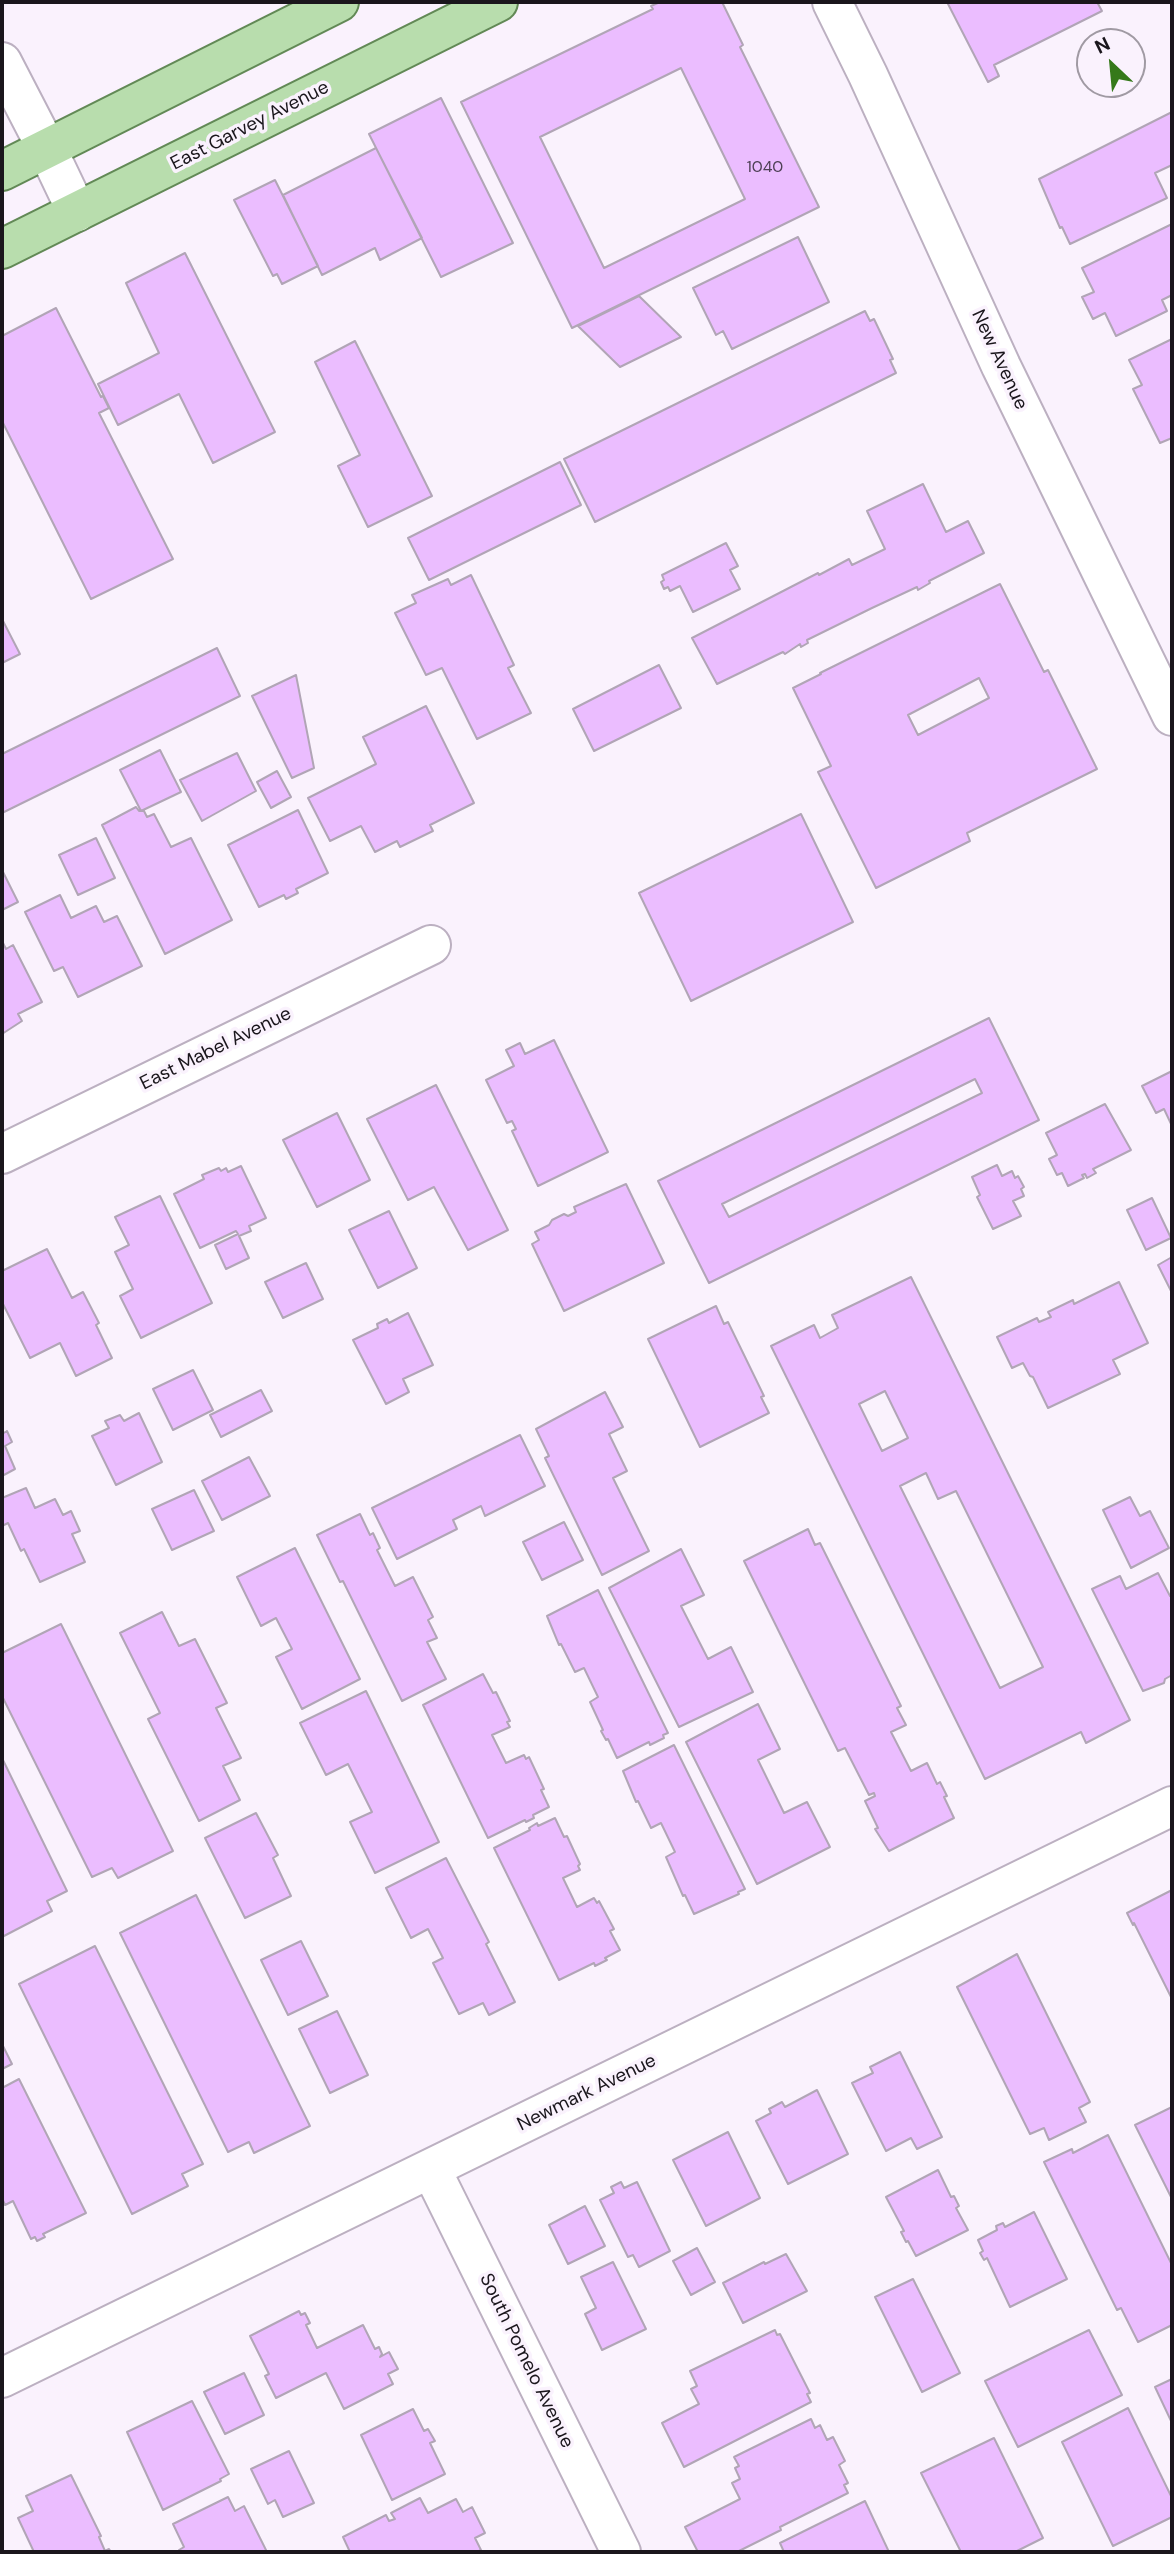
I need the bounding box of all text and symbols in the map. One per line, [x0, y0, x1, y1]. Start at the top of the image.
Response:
north arrow [1076, 28, 1146, 98]
text: N [1091, 31, 1114, 60]
street label: East Garvey Avenue [167, 76, 333, 176]
house number: 1040 [747, 158, 783, 178]
street label: New Avenue [966, 306, 1032, 414]
street label: East Mabel Avenue [137, 1002, 295, 1096]
street label: Newmark Avenue [514, 2050, 660, 2136]
street label: South Pomelo Avenue [474, 2270, 578, 2452]

